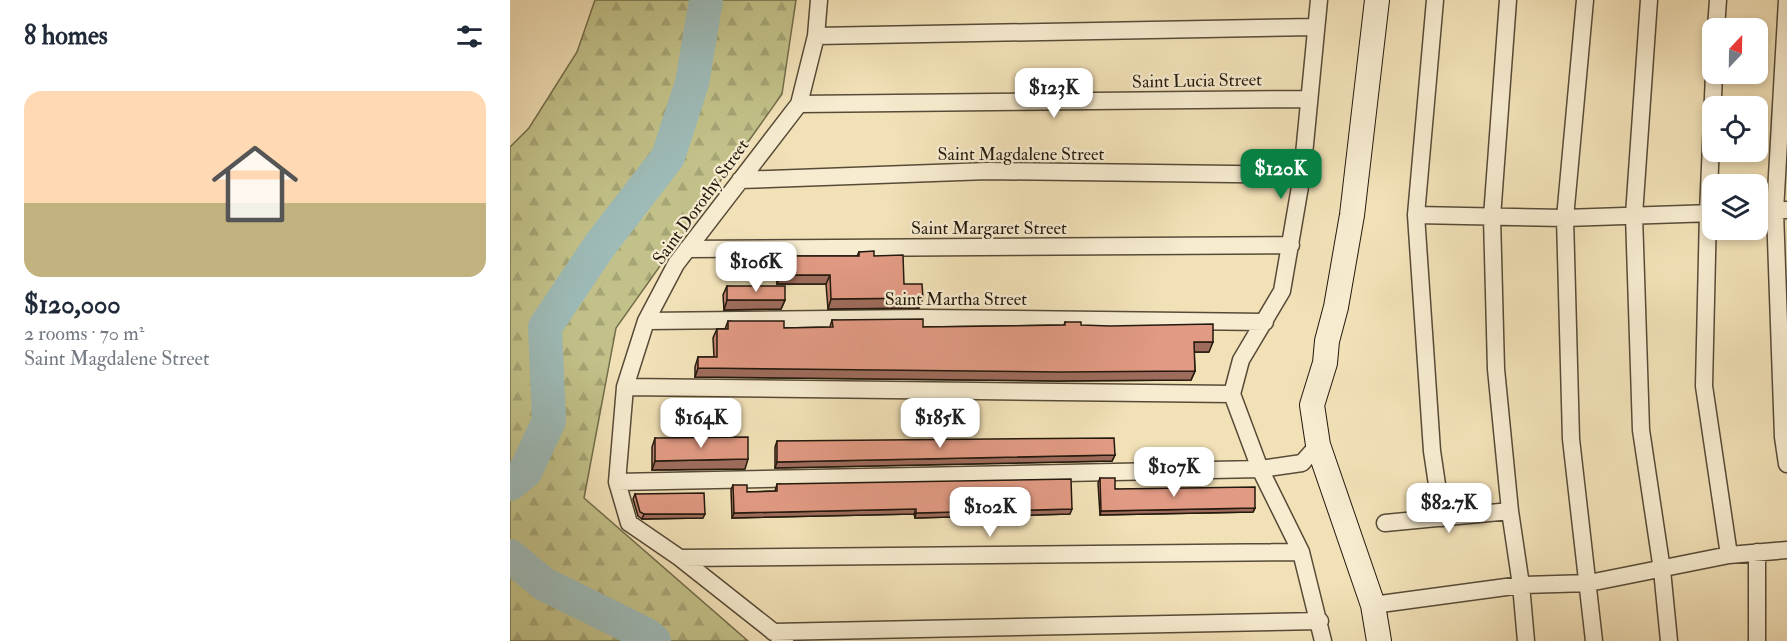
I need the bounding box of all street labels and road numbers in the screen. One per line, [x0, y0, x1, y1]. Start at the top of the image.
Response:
street label: Saint Lucia Street [1132, 68, 1262, 94]
street label: Saint Dorothy Street [648, 135, 754, 269]
street label: Saint Magdalene Street [938, 143, 1105, 166]
street label: Saint Margaret Street [911, 217, 1067, 240]
street label: Saint Martha Street [885, 288, 1027, 311]

